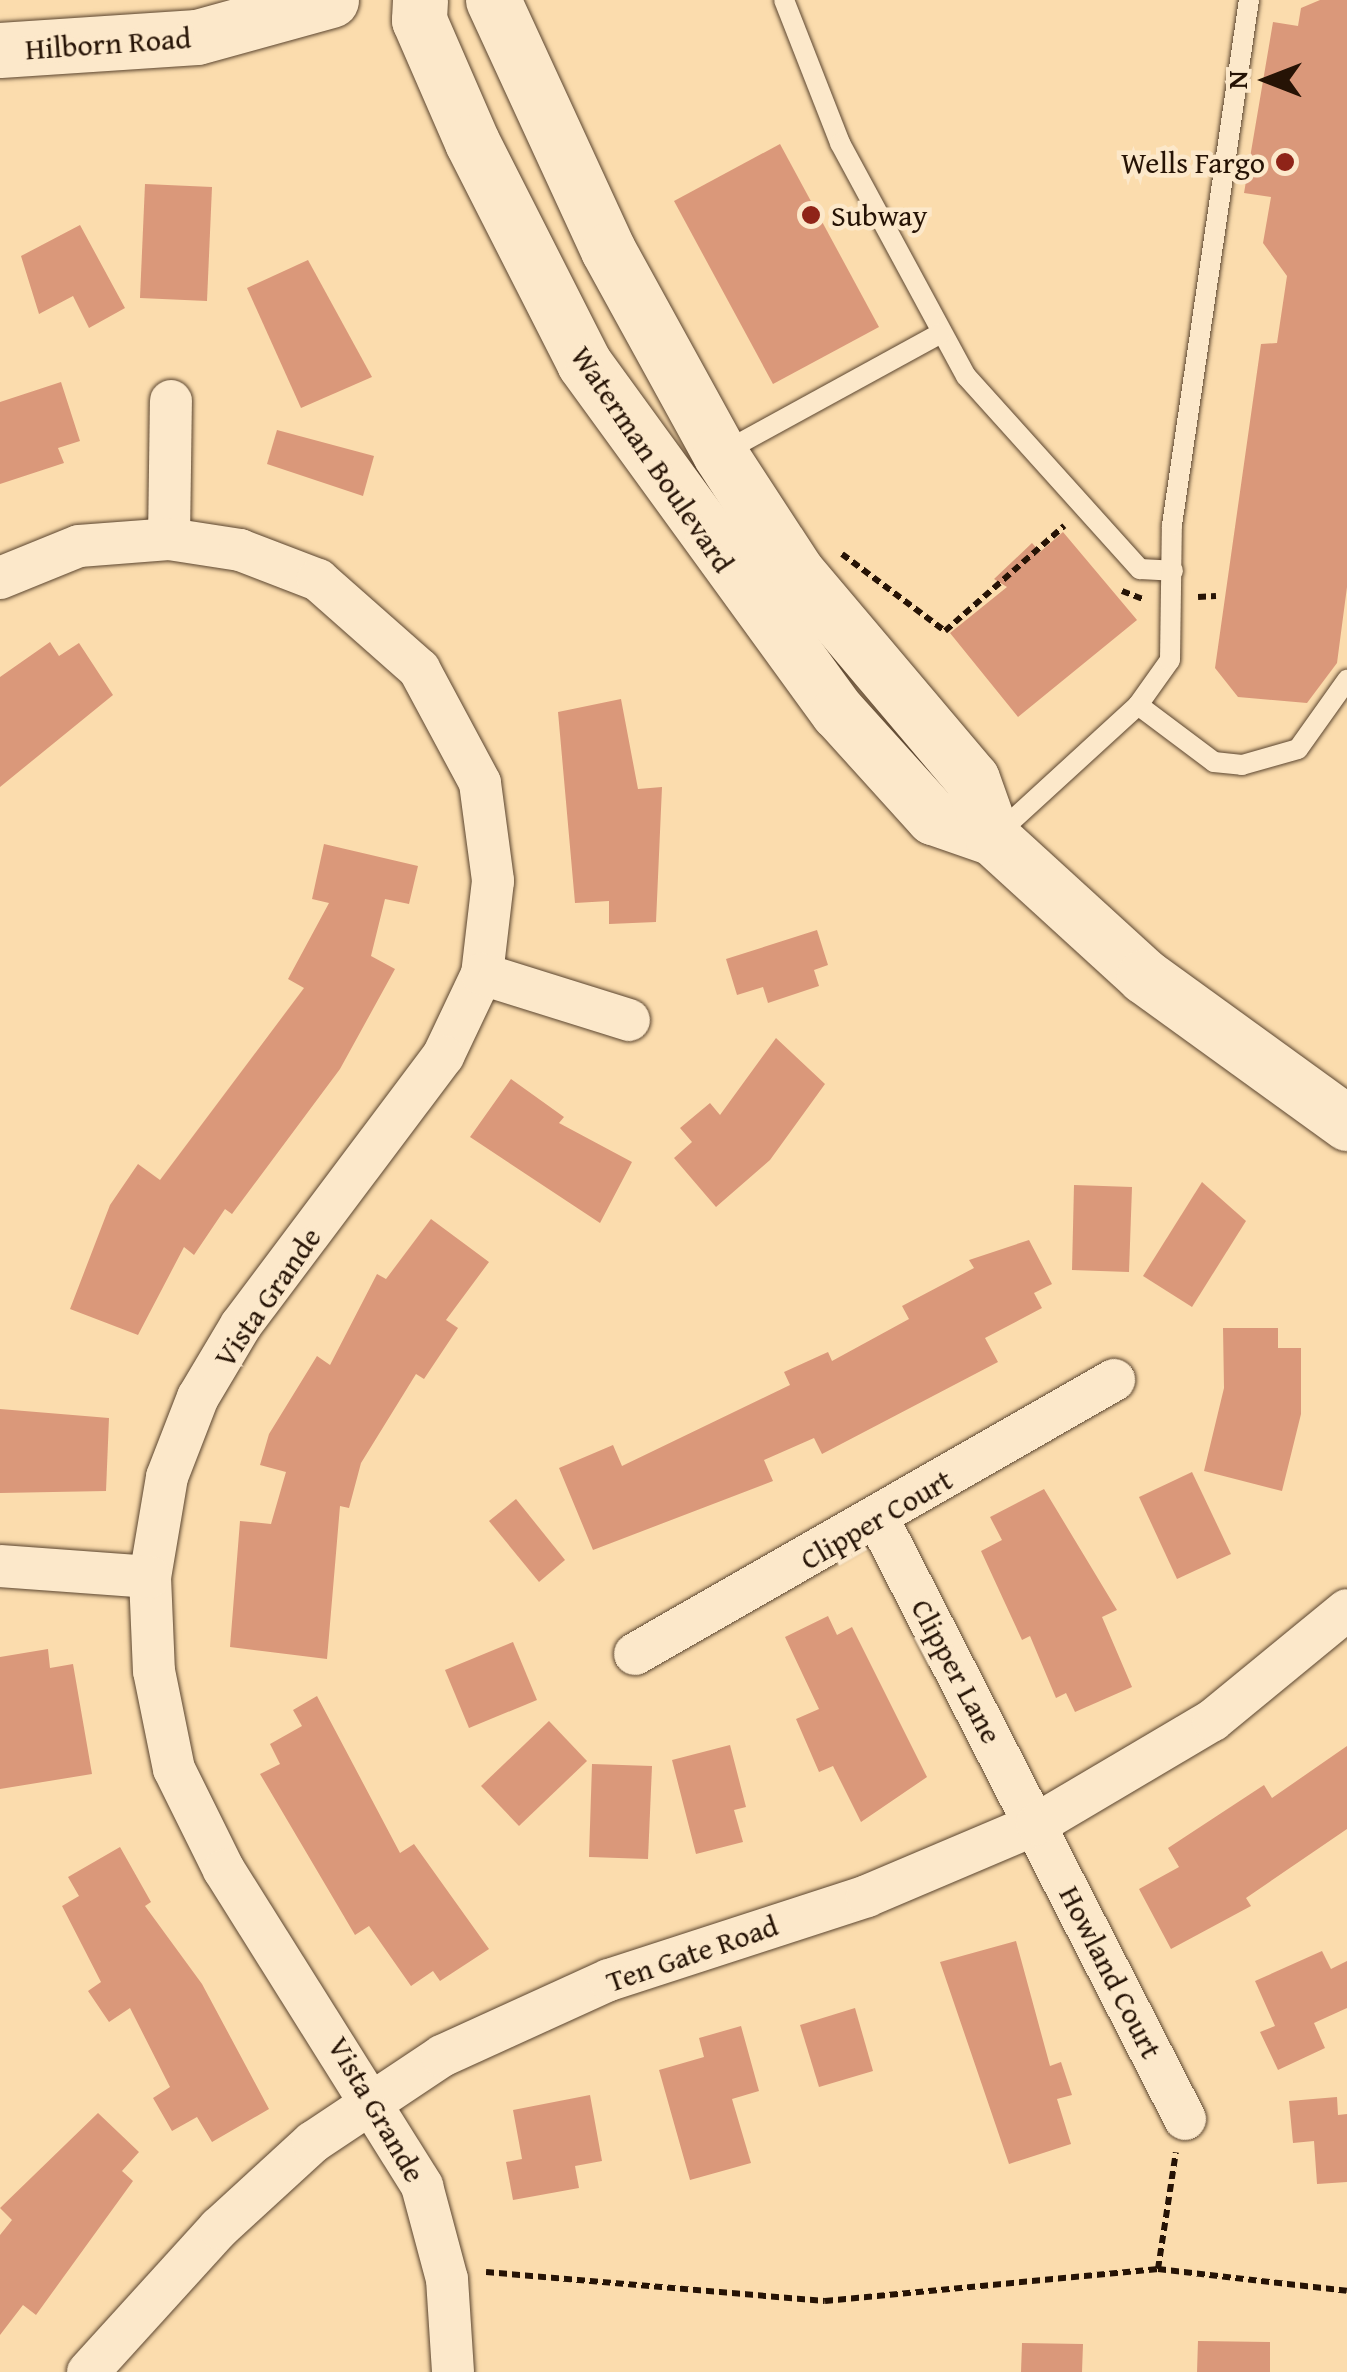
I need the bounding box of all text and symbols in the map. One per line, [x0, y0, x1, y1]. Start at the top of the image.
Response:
street label: Hilborn Road [24, 19, 192, 67]
north arrow [1217, 30, 1317, 130]
text: N [1216, 71, 1257, 89]
place label: Wells Fargo [1121, 144, 1265, 180]
marker: Wells Fargo [1274, 151, 1296, 173]
place label: Subway [831, 197, 927, 233]
marker: Subway [800, 204, 822, 226]
street label: Waterman Boulevard [564, 339, 742, 579]
street label: Vista Grande [206, 1220, 328, 1374]
street label: Clipper Court [794, 1461, 958, 1577]
street label: Clipper Lane [904, 1593, 1010, 1749]
street label: Howland Court [1052, 1880, 1170, 2064]
street label: Ten Gate Road [601, 1907, 783, 1999]
street label: Vista Grande [321, 2030, 433, 2188]

